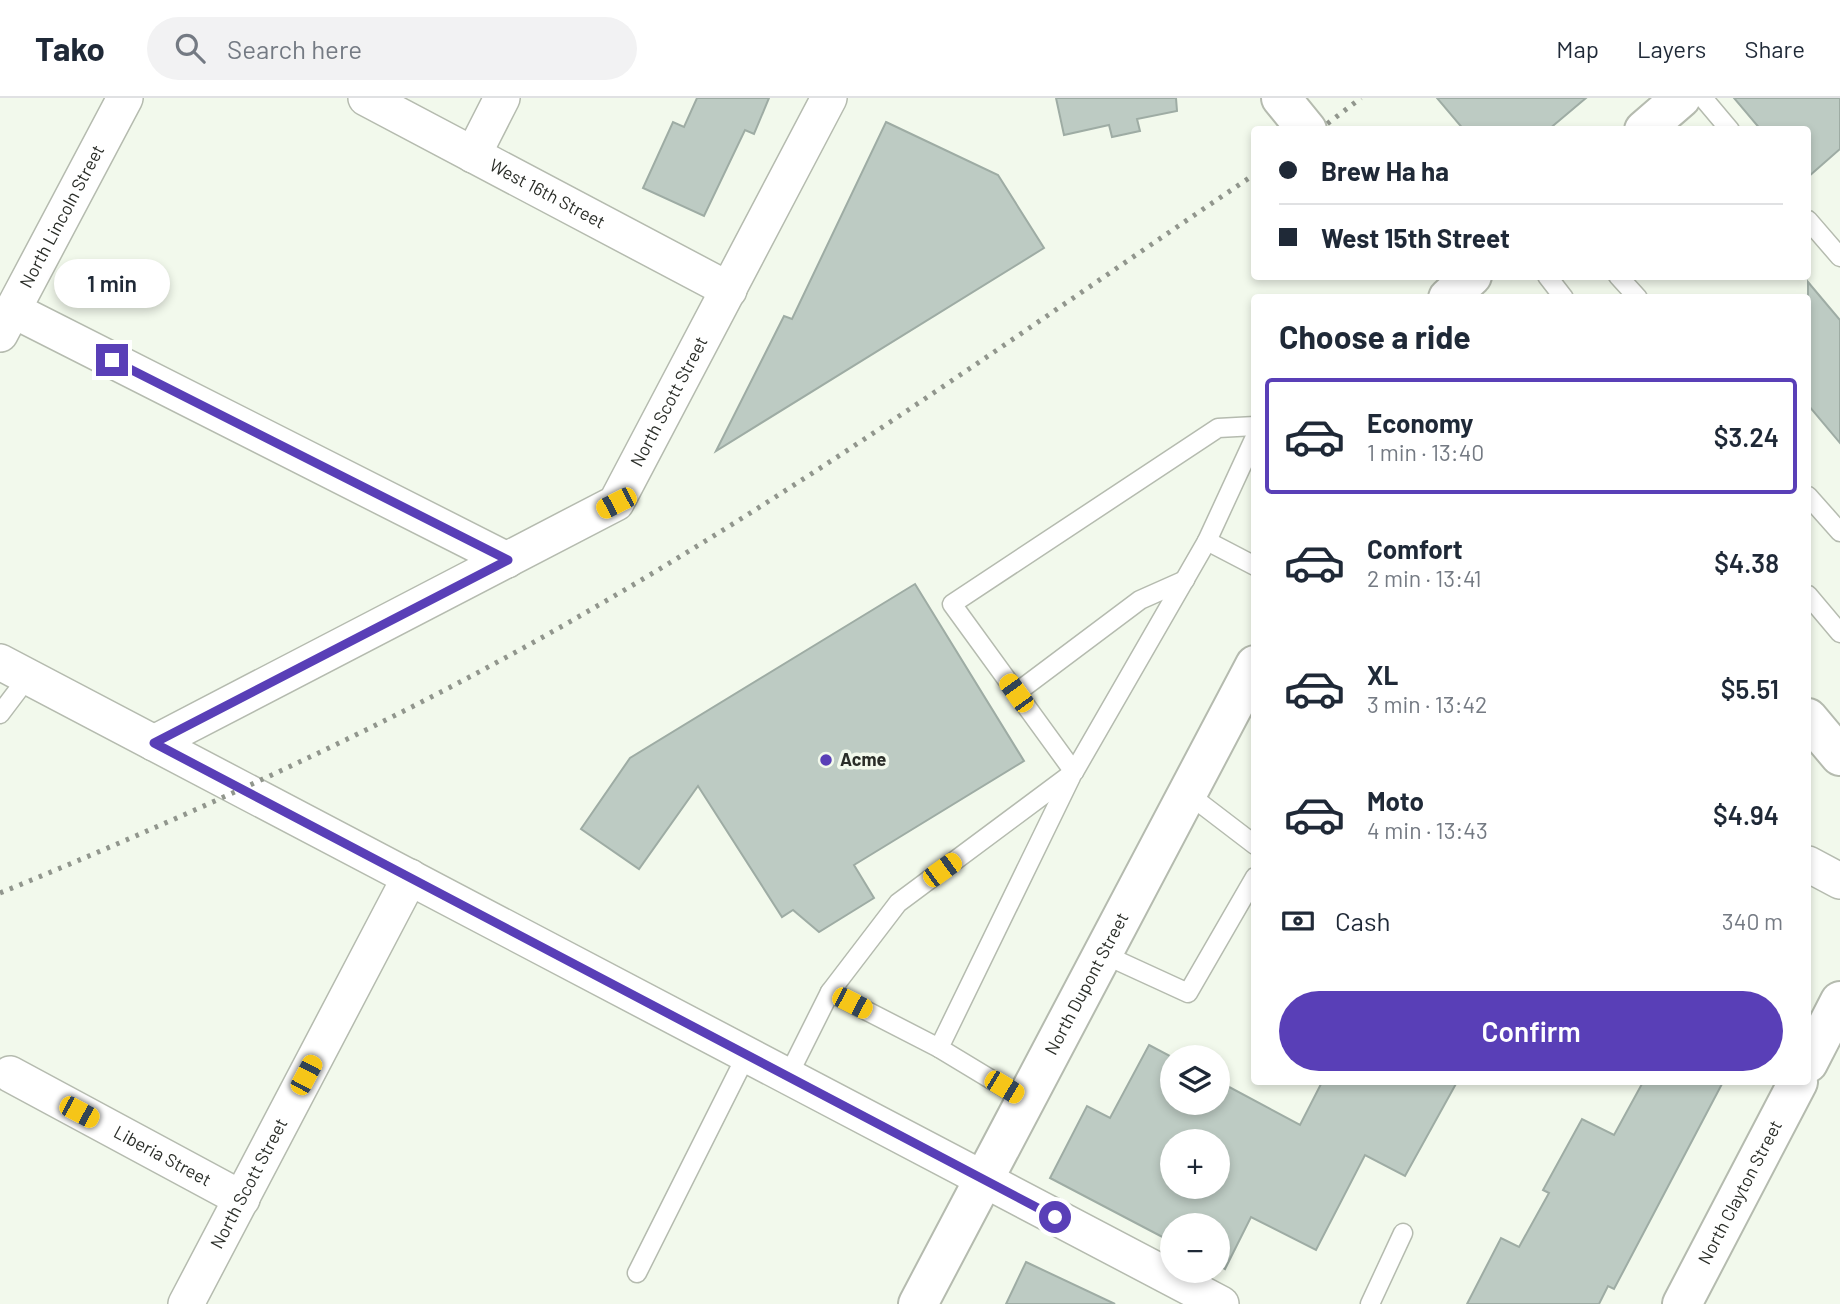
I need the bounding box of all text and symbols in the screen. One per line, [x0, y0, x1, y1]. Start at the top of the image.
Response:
search box [147, 17, 637, 80]
text: Tako [35, 28, 105, 68]
icon: search [171, 29, 209, 67]
text: Search here [227, 33, 362, 64]
text: Map [1556, 34, 1599, 63]
text: Layers [1637, 34, 1706, 63]
text: Share [1744, 34, 1805, 63]
street label: North Lincoln Street [14, 141, 108, 291]
street label: West 16th Street [486, 153, 609, 233]
text: Brew Ha ha [1321, 155, 1449, 186]
text: West 15th Street [1321, 222, 1510, 253]
callout: 1 min [54, 258, 170, 308]
text: 1 min [87, 269, 137, 297]
text: Choose a ride [1279, 317, 1471, 355]
street label: North Scott Street [625, 332, 712, 470]
route end [96, 344, 128, 376]
icon: car [1283, 405, 1346, 468]
text: Economy [1367, 407, 1473, 438]
text: $3.24 [1714, 421, 1779, 452]
text: 1 min · 13:40 [1367, 438, 1484, 466]
car [593, 484, 640, 522]
icon: car [1283, 531, 1346, 594]
text: Comfort [1367, 533, 1463, 564]
text: $4.38 [1714, 547, 1779, 578]
text: 2 min · 13:41 [1367, 564, 1482, 592]
icon: car [1283, 657, 1346, 720]
text: XL [1367, 659, 1398, 690]
car [996, 670, 1037, 716]
text: $5.51 [1721, 673, 1779, 704]
text: 3 min · 13:42 [1367, 690, 1487, 718]
place label: Acme [840, 748, 886, 770]
marker: Acme [818, 752, 834, 768]
icon: car [1283, 783, 1346, 846]
text: Moto [1367, 785, 1424, 816]
text: $4.94 [1713, 799, 1779, 830]
text: 4 min · 13:43 [1367, 816, 1488, 844]
car [919, 849, 966, 891]
icon: cash [1279, 902, 1317, 940]
text: Cash [1335, 905, 1390, 936]
text: 340 m [1722, 907, 1783, 935]
street label: North Dupont Street [1039, 908, 1133, 1058]
car [829, 984, 876, 1022]
button: Confirm [1279, 991, 1783, 1071]
map controls [1160, 1045, 1230, 1283]
button: layers [1160, 1045, 1230, 1115]
car [287, 1052, 326, 1098]
car [981, 1067, 1028, 1107]
car [56, 1093, 103, 1131]
street label: North Scott Street [205, 1114, 292, 1252]
street label: North Clayton Street [1693, 1116, 1786, 1268]
street label: Liberia Street [110, 1120, 215, 1190]
button: + [1160, 1129, 1230, 1199]
route start [1039, 1201, 1071, 1233]
button: − [1160, 1213, 1230, 1283]

